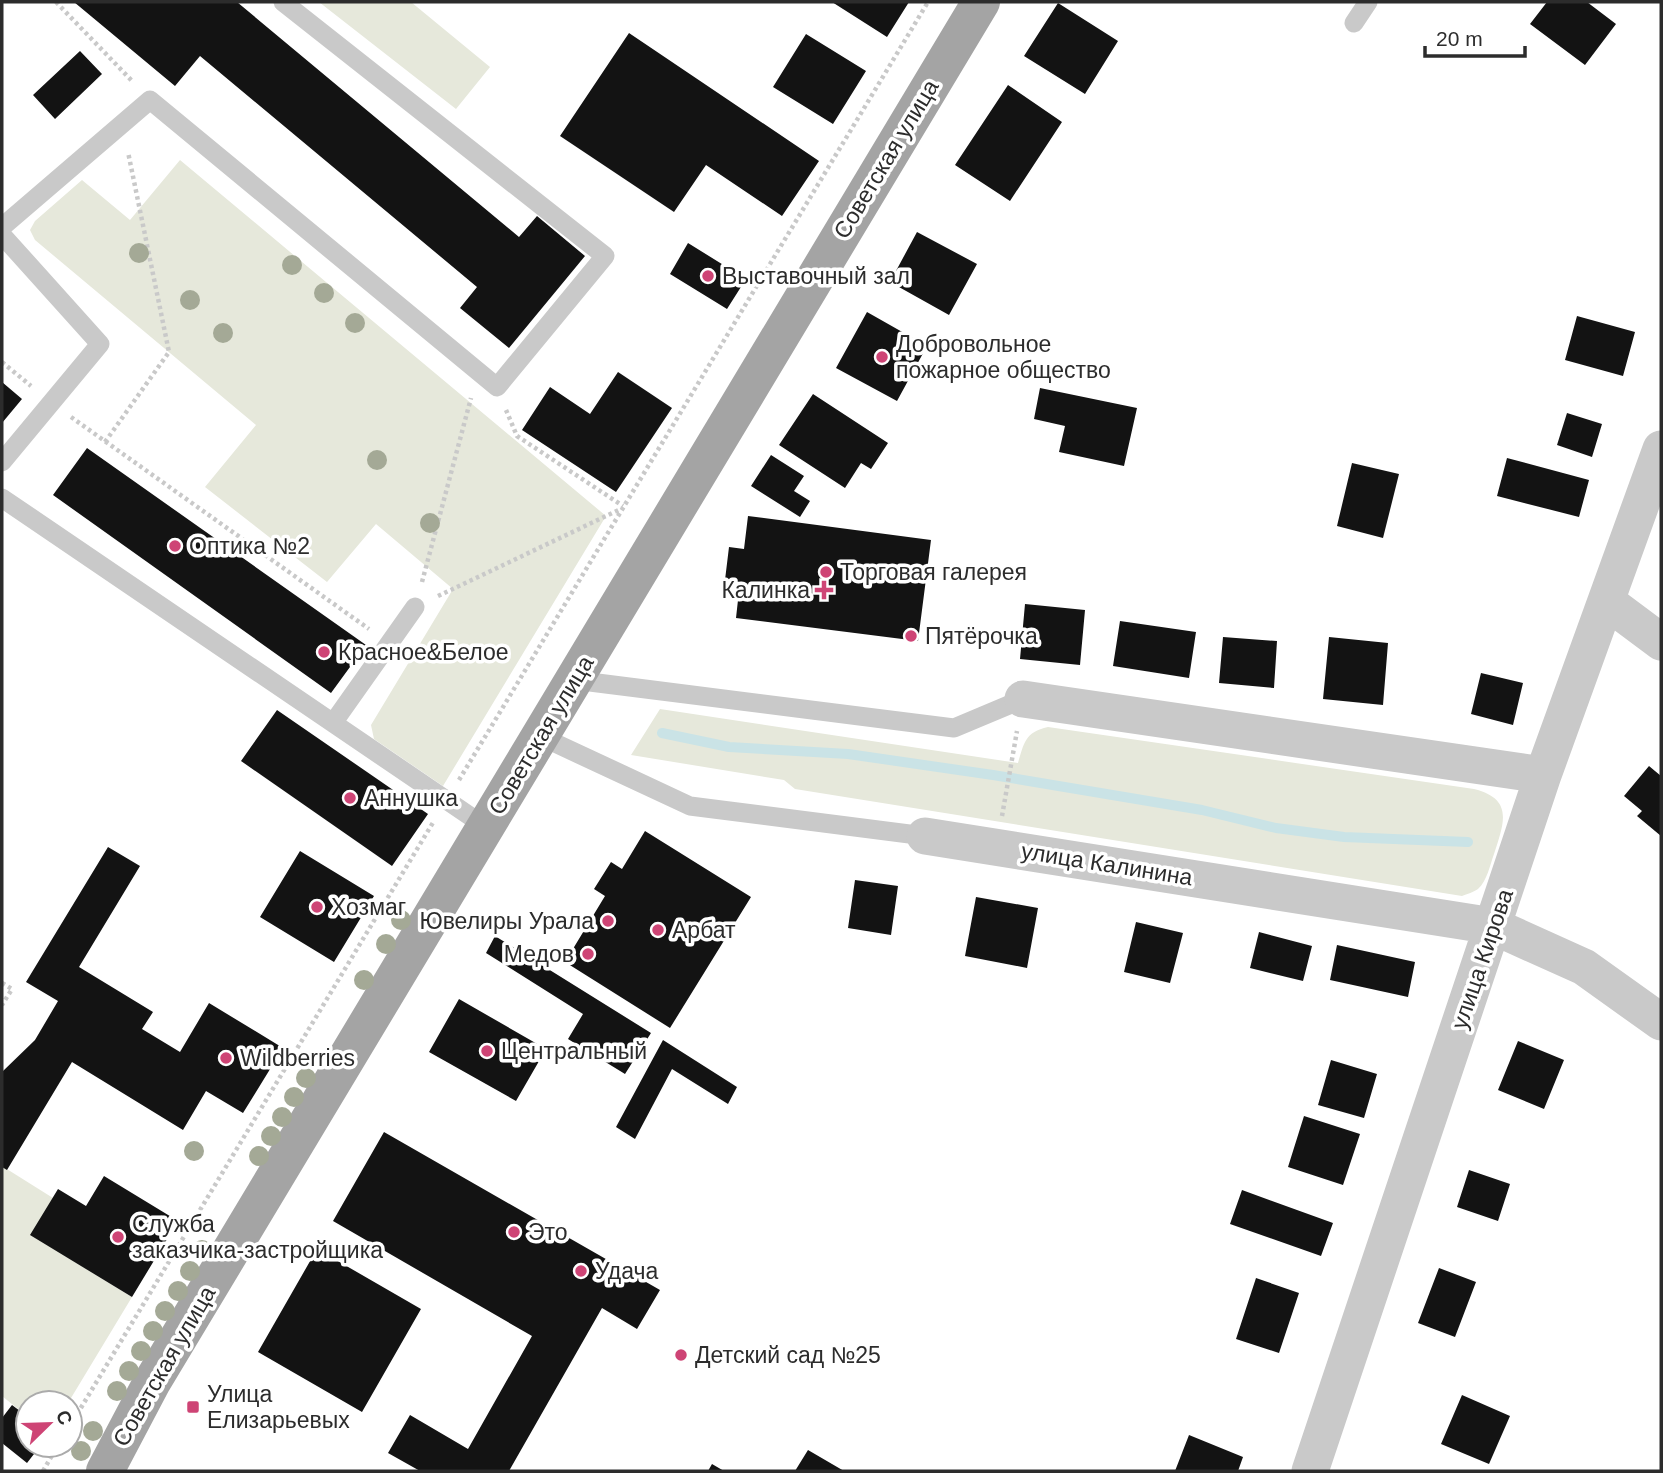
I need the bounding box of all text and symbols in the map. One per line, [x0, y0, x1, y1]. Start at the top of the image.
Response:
scale bar [1425, 14, 1525, 58]
text: 20 m [1436, 27, 1483, 50]
street label: Советская улица [828, 75, 944, 243]
place label: Выставочный зал [722, 263, 910, 289]
marker: Выставочный зал [700, 268, 716, 284]
place label: Добровольное пожарное общество [896, 331, 1111, 383]
marker: Добровольное пожарное общество [874, 349, 890, 365]
place label: Оптика №2 [189, 533, 310, 559]
marker: Оптика №2 [167, 538, 183, 554]
place label: Торговая галерея [840, 559, 1027, 585]
marker: Торговая галерея [818, 564, 834, 580]
place label: Калинка [721, 577, 810, 603]
marker: Калинка [816, 582, 832, 598]
place label: Пятёрочка [925, 623, 1038, 649]
marker: Пятёрочка [903, 628, 919, 644]
place label: Красное&Белое [338, 639, 509, 665]
marker: Красное&Белое [316, 644, 332, 660]
street label: Советская улица [483, 651, 599, 819]
place label: Аннушка [364, 785, 458, 811]
marker: Аннушка [342, 790, 358, 806]
street label: улица Калинина [1019, 838, 1195, 890]
street label: улица Кирова [1446, 885, 1518, 1032]
place label: Хозмаг [331, 894, 406, 920]
marker: Хозмаг [309, 899, 325, 915]
place label: Ювелиры Урала [419, 908, 594, 934]
marker: Ювелиры Урала [600, 913, 616, 929]
place label: Арбат [672, 917, 736, 943]
marker: Арбат [650, 922, 666, 938]
place label: Медов [504, 941, 574, 967]
marker: Медов [580, 946, 596, 962]
place label: Центральный [501, 1038, 647, 1064]
marker: Центральный [479, 1043, 495, 1059]
place label: Wildberries [240, 1045, 355, 1071]
marker: Wildberries [218, 1050, 234, 1066]
place label: Служба заказчика-застройщика [132, 1211, 383, 1263]
place label: Это [528, 1219, 568, 1245]
marker: Это [506, 1224, 522, 1240]
marker: Служба заказчика-застройщика [110, 1229, 126, 1245]
place label: Удача [595, 1258, 659, 1284]
marker: Удача [573, 1263, 589, 1279]
street label: Советская улица [108, 1281, 221, 1451]
place label: Детский сад №25 [695, 1342, 881, 1368]
marker: Детский сад №25 [673, 1347, 689, 1363]
place label: Улица Елизарьевых [207, 1381, 350, 1433]
north arrow [14, 1389, 84, 1459]
marker: Улица Елизарьевых [185, 1399, 201, 1415]
text: С [52, 1407, 77, 1428]

